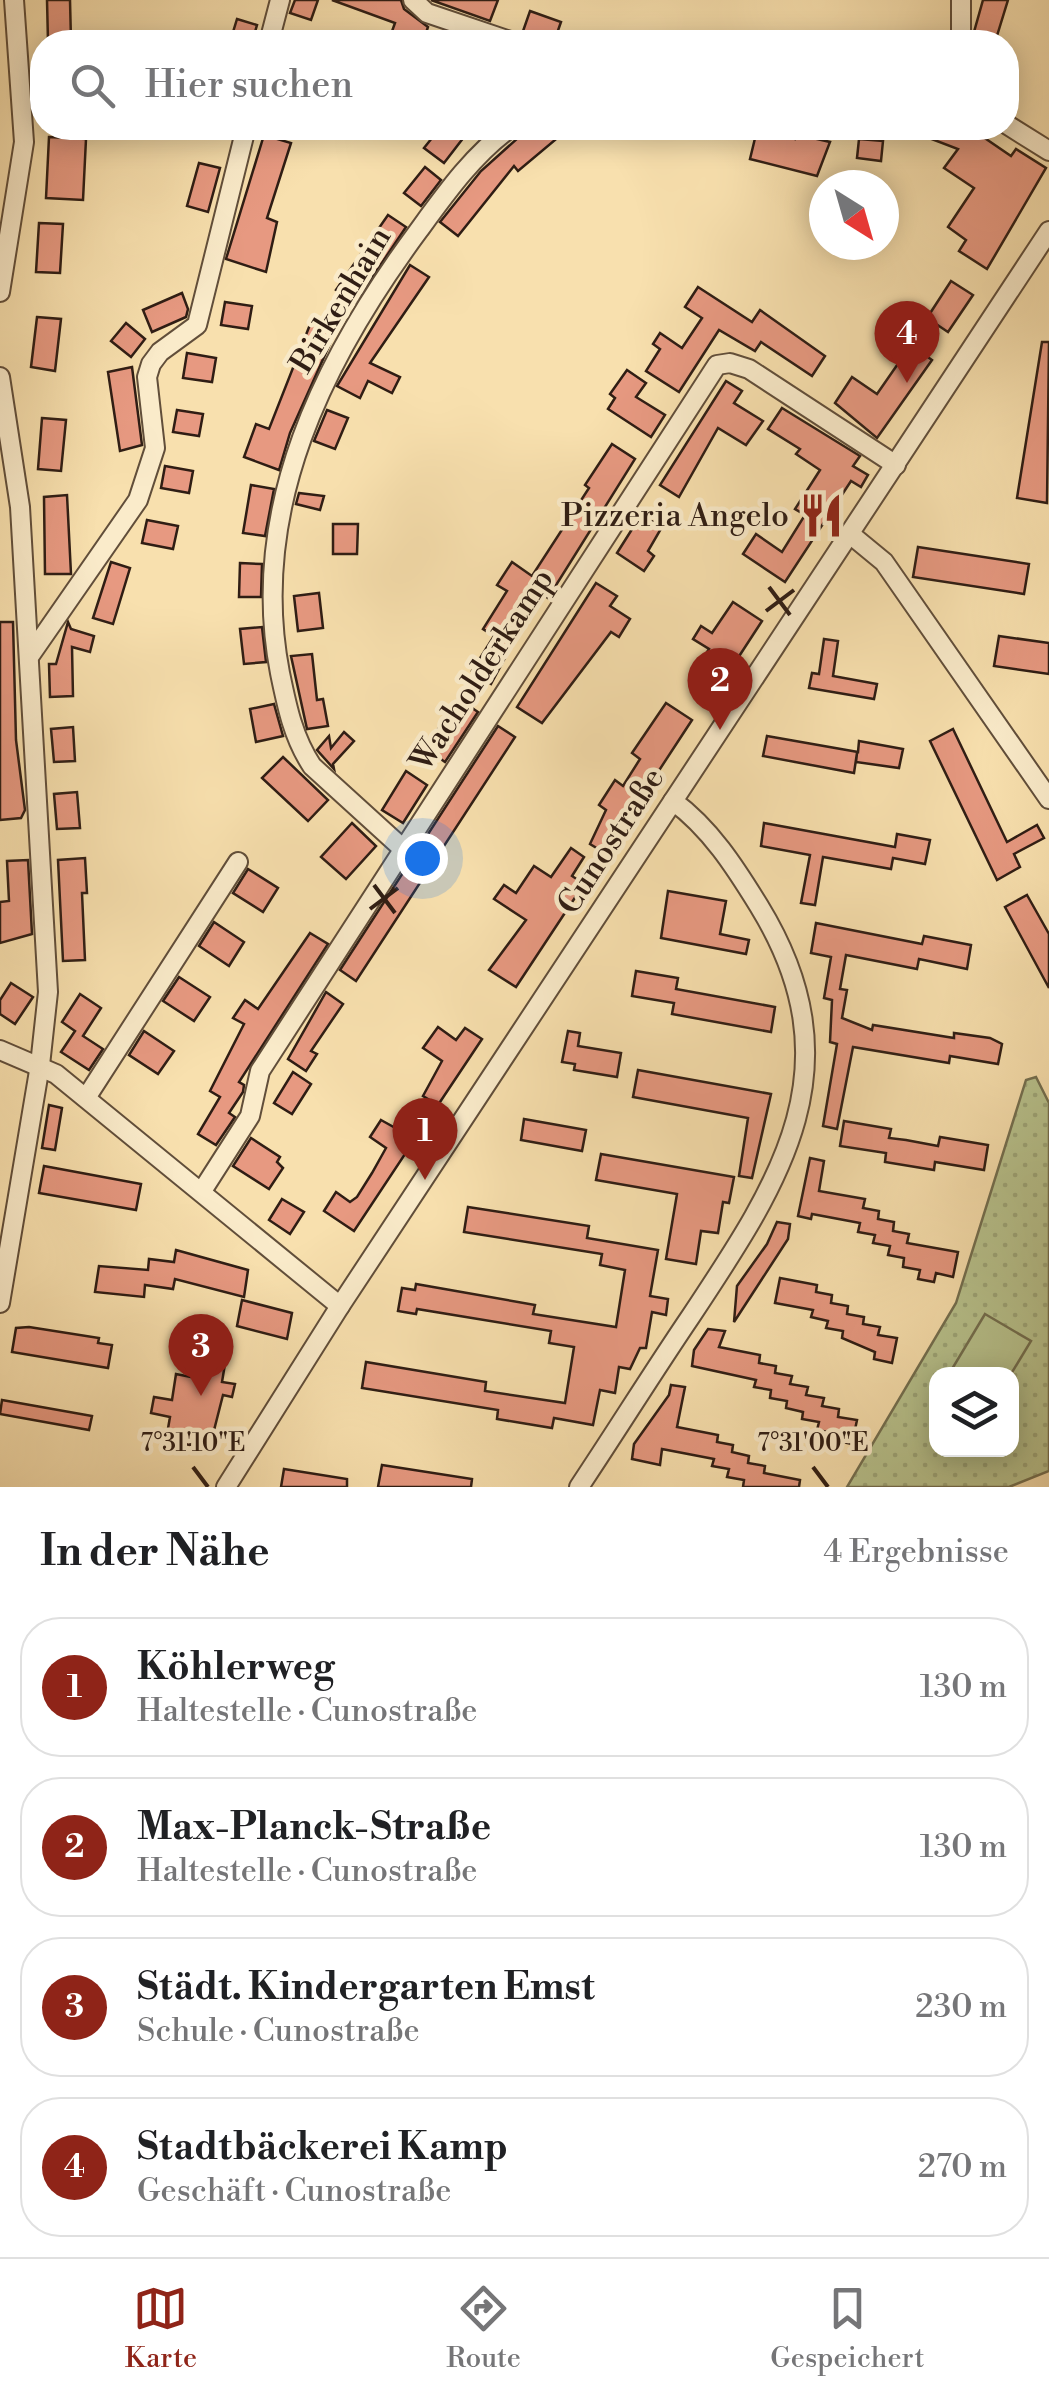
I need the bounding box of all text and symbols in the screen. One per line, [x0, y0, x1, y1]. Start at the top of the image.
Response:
search box [30, 30, 1019, 140]
icon: search [65, 58, 120, 113]
text: Hier suchen [145, 62, 353, 109]
north arrow [809, 170, 899, 260]
street label: Birkenhain [281, 220, 400, 381]
pin: 4 [874, 300, 940, 383]
restaurant icon: Pizzeria Angelo [798, 492, 846, 540]
place label: Pizzeria Angelo [561, 496, 789, 536]
street label: Wacholderkamp [401, 561, 562, 780]
pin: 2 [688, 648, 752, 730]
street label: Cunostraße [549, 760, 673, 922]
your location [397, 833, 448, 884]
pin: 1 [392, 1098, 458, 1180]
pin: 3 [168, 1314, 234, 1396]
map controls [929, 1367, 1019, 1457]
button: layers [929, 1367, 1019, 1457]
text: 7°31'10"E [141, 1428, 245, 1459]
text: 7°31'00"E [757, 1428, 869, 1459]
text: In der Nähe [40, 1526, 270, 1579]
text: 4 Ergebnisse [823, 1532, 1009, 1572]
text: Köhlerweg [137, 1644, 334, 1691]
text: 1 [67, 1667, 82, 1707]
text: 130 m [920, 1667, 1007, 1707]
text: Haltestelle · Cunostraße [137, 1691, 478, 1731]
text: Max-Planck-Straße [137, 1804, 491, 1851]
text: 2 [64, 1827, 85, 1867]
text: 130 m [920, 1827, 1007, 1867]
text: Haltestelle · Cunostraße [137, 1851, 478, 1891]
text: Städt. Kindergarten Emst [137, 1964, 595, 2011]
text: 3 [65, 1987, 84, 2027]
text: 230 m [915, 1987, 1007, 2027]
text: Schule · Cunostraße [137, 2011, 420, 2051]
text: Stadtbäckerei Kamp [137, 2124, 508, 2171]
text: 4 [64, 2147, 85, 2187]
text: 270 m [918, 2147, 1007, 2187]
text: Geschäft · Cunostraße [137, 2171, 451, 2211]
tab: Karte [125, 2281, 197, 2376]
tab: Route [446, 2281, 521, 2376]
tab: Gespeichert [770, 2281, 924, 2376]

